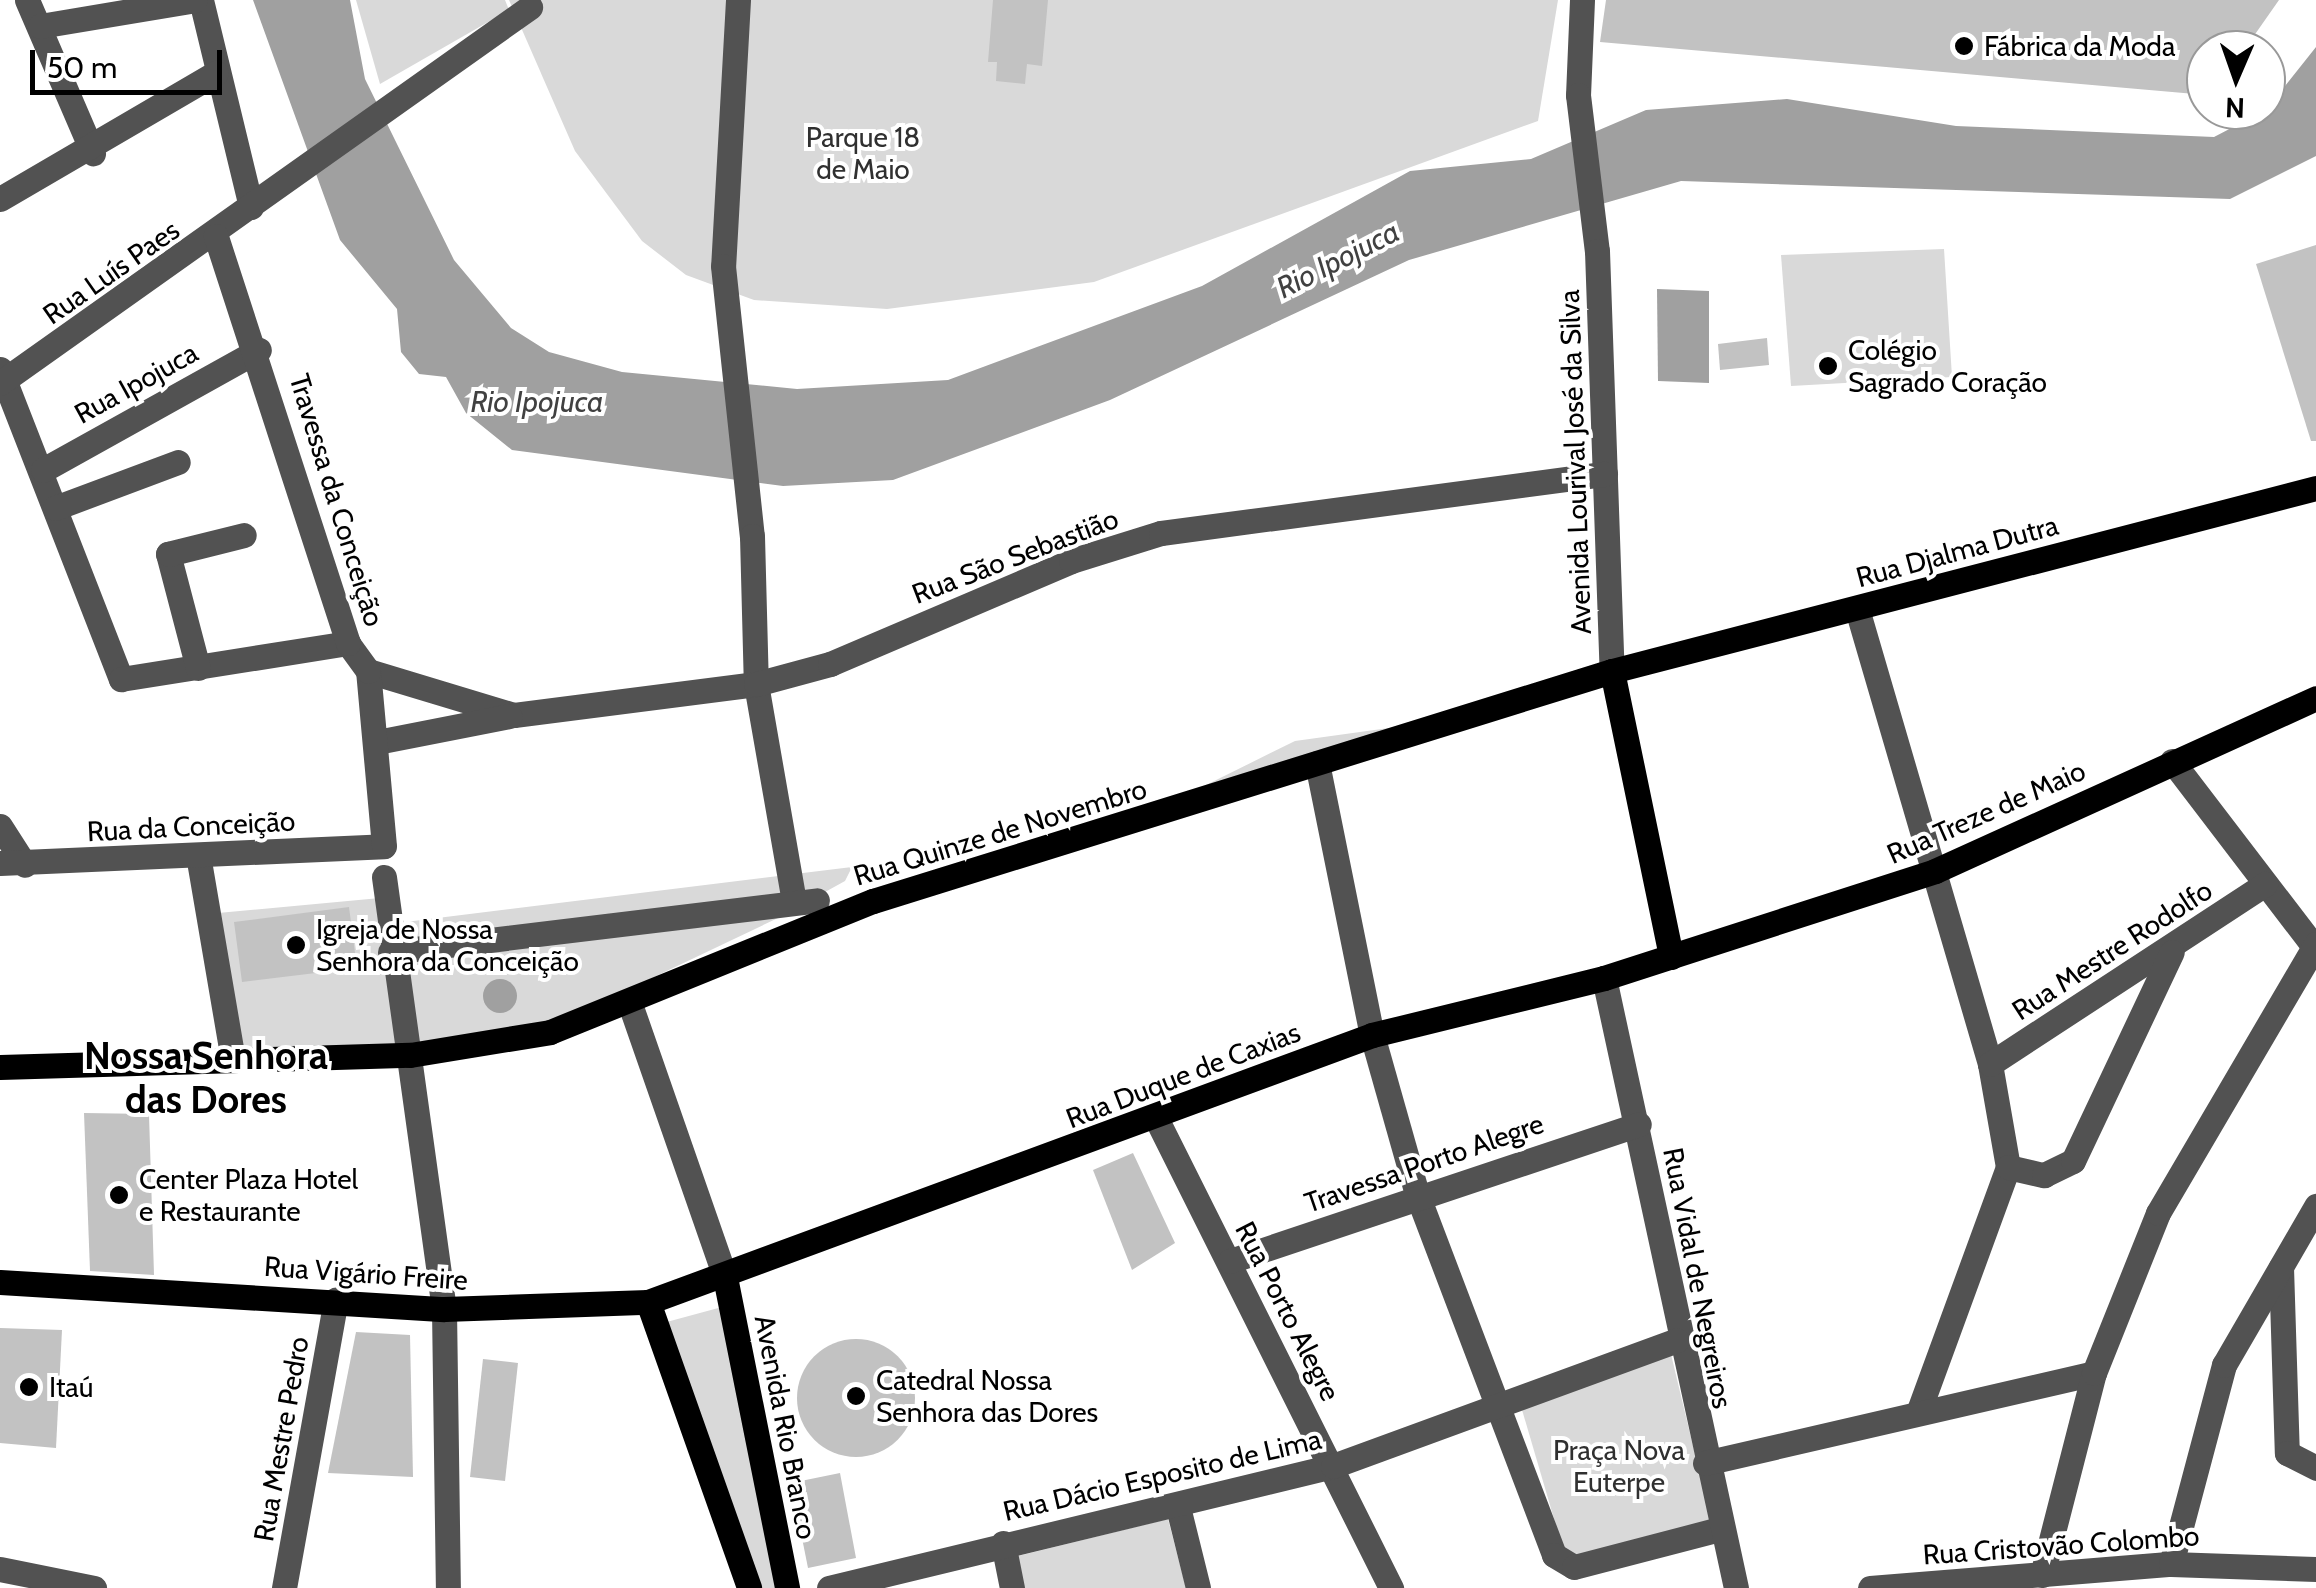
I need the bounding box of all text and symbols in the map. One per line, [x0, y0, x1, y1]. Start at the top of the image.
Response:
place label: Fábrica da Moda [1984, 29, 2175, 63]
scale bar [35, 30, 228, 92]
north arrow [2186, 30, 2286, 130]
marker: Fábrica da Moda [1953, 35, 1975, 57]
text: 50 m [47, 49, 117, 86]
text: N [2225, 91, 2246, 125]
park label: Parque 18 de Maio [806, 120, 920, 186]
street label: Rua Luís Paes [37, 213, 185, 331]
water label: Rio Ipojuca [1271, 214, 1405, 306]
street label: Avenida Lourival José da Silva [1552, 289, 1598, 635]
place label: Colégio Sagrado Coração [1848, 333, 2047, 399]
street label: Rua Ipojuca [69, 335, 203, 431]
marker: Colégio Sagrado Coração [1817, 355, 1839, 377]
street label: Travessa da Conceição [283, 370, 391, 630]
water label: Rio Ipojuca [470, 384, 604, 420]
street label: Rua São Sebastião [907, 501, 1123, 611]
street label: Rua Djalma Dutra [1852, 508, 2062, 594]
street label: Rua Treze de Maio [1882, 753, 2090, 871]
street label: Rua Quinze de Novembro [849, 771, 1151, 893]
street label: Rua da Conceição [86, 804, 296, 848]
street label: Rua Mestre Rodolfo [2006, 873, 2218, 1027]
place label: Igreja de Nossa Senhora da Conceição [316, 912, 579, 978]
marker: Igreja de Nossa Senhora da Conceição [285, 934, 307, 956]
street label: Rua Duque de Caxias [1061, 1015, 1305, 1135]
district label: Nossa Senhora das Dores [84, 1033, 328, 1122]
street label: Travessa Porto Alegre [1300, 1106, 1548, 1220]
street label: Rua Vidal de Negreiros [1656, 1145, 1740, 1411]
place label: Center Plaza Hotel e Restaurante [139, 1162, 358, 1228]
marker: Center Plaza Hotel e Restaurante [108, 1184, 130, 1206]
street label: Rua Porto Alegre [1228, 1216, 1348, 1406]
street label: Rua Vigário Freire [263, 1249, 469, 1297]
street label: Avenida Rio Branco [748, 1312, 824, 1542]
street label: Rua Mestre Pedro [246, 1334, 316, 1544]
place label: Catedral Nossa Senhora das Dores [876, 1363, 1098, 1429]
place label: Itaú [49, 1370, 93, 1404]
marker: Itaú [18, 1376, 40, 1398]
marker: Catedral Nossa Senhora das Dores [845, 1385, 867, 1407]
street label: Rua Dácio Esposito de Lima [1000, 1422, 1324, 1528]
park label: Praça Nova Euterpe [1553, 1433, 1685, 1499]
street label: Rua Cristovão Colombo [1922, 1519, 2200, 1571]

